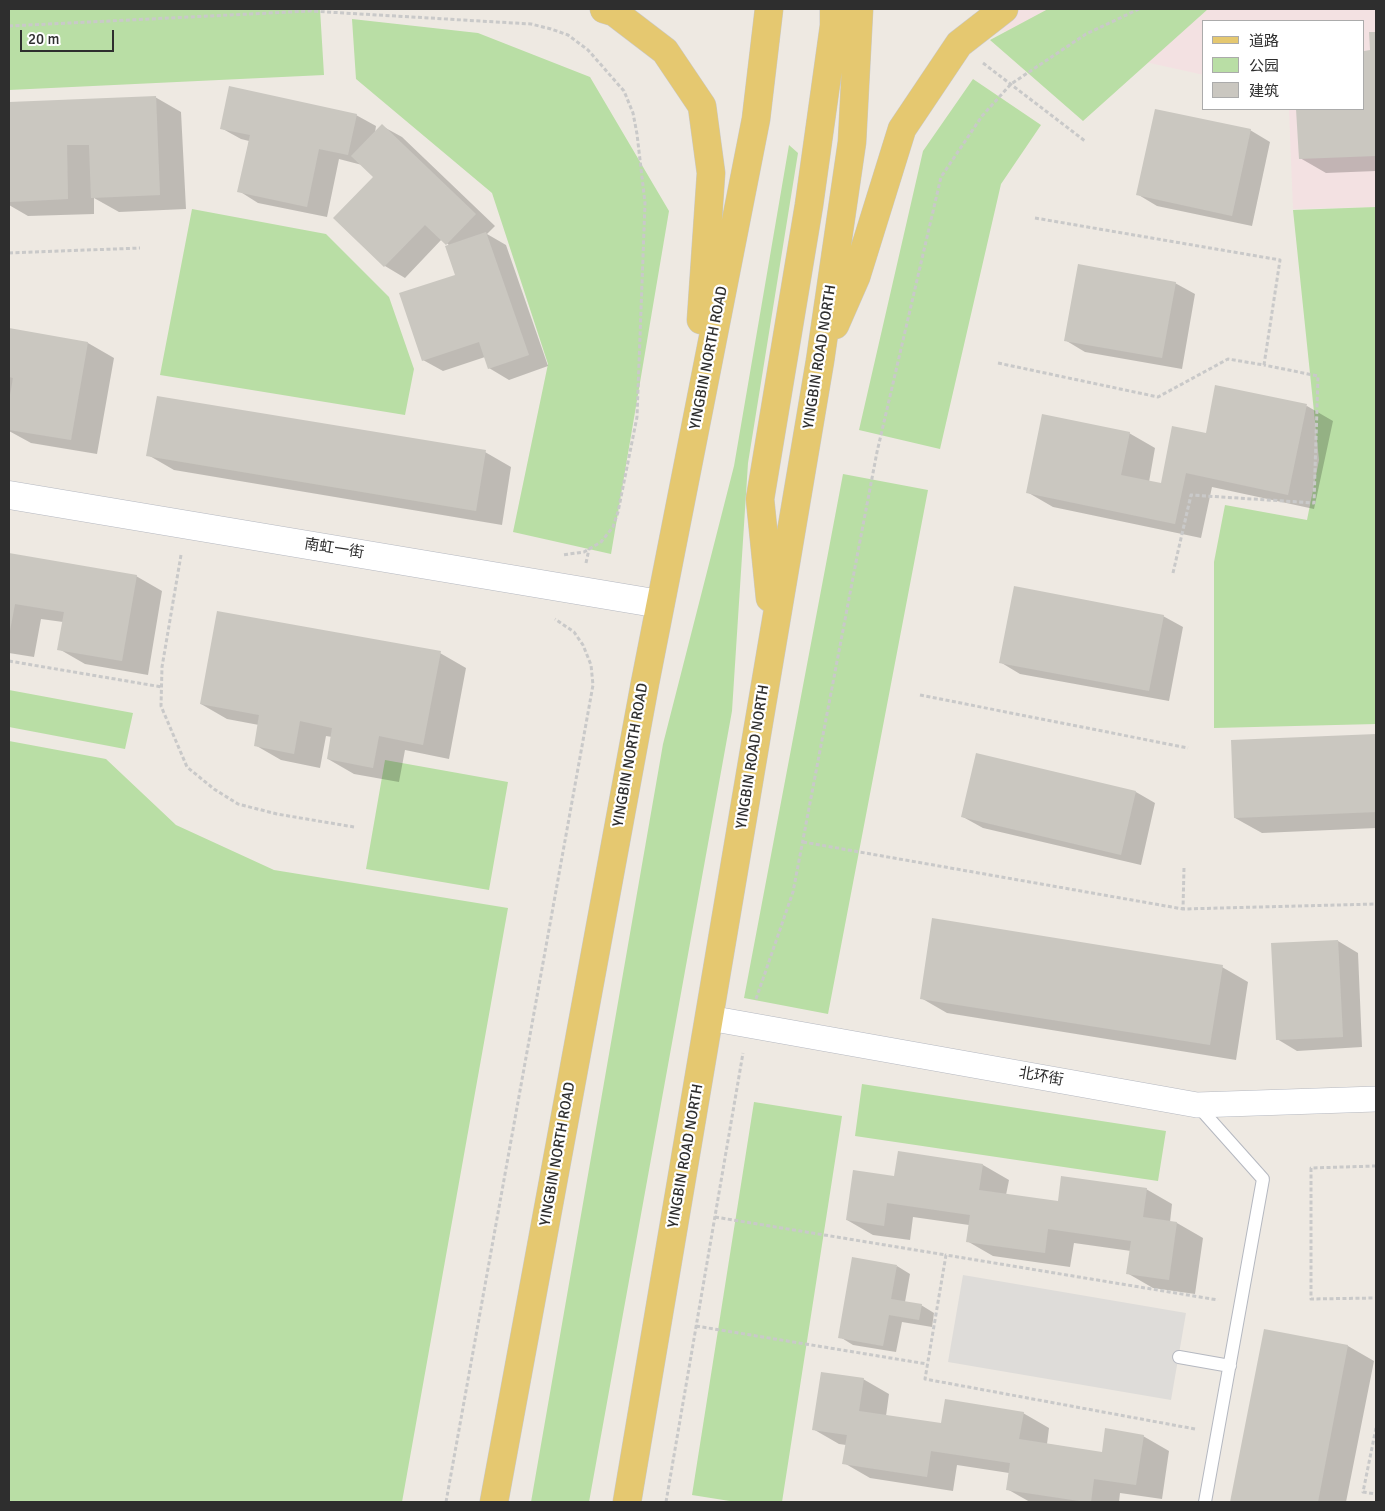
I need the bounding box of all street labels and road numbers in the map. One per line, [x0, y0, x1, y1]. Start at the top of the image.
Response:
street label: YINGBIN ROAD NORTH [800, 284, 840, 430]
street label: YINGBIN NORTH ROAD [686, 285, 732, 431]
street label: 南虹一街 [303, 535, 365, 563]
street label: YINGBIN NORTH ROAD [609, 682, 653, 828]
street label: YINGBIN ROAD NORTH [733, 684, 773, 830]
street label: 北环街 [1017, 1064, 1065, 1090]
street label: YINGBIN NORTH ROAD [536, 1081, 580, 1227]
street label: YINGBIN ROAD NORTH [664, 1083, 708, 1229]

